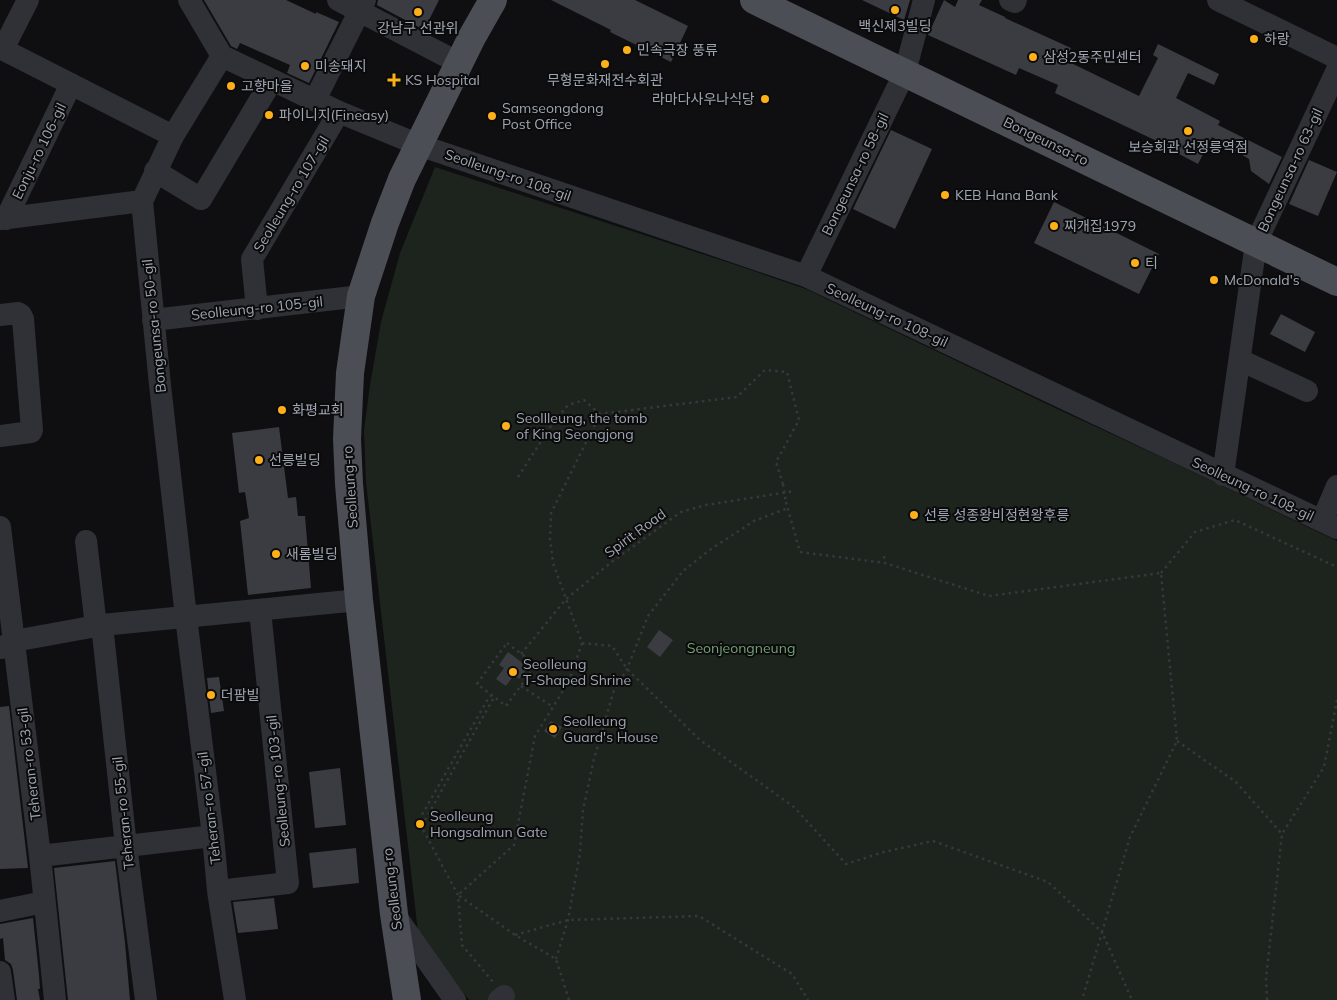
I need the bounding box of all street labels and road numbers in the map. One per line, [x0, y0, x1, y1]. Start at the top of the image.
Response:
street label: Eonju-ro 106-gil [8, 100, 70, 202]
street label: Bongeunsa-ro 63-gil [1253, 105, 1327, 235]
street label: Bongeunsa-ro 58-gil [818, 110, 892, 238]
street label: Bongeunsa-ro [1001, 113, 1091, 169]
street label: Seolleung-ro 107-gil [249, 133, 333, 255]
street label: Seolleung-ro 108-gil [442, 145, 574, 205]
street label: Bongeunsa-ro 50-gil [138, 258, 170, 394]
street label: Seolleung-ro 108-gil [823, 279, 951, 351]
street label: Seolleung-ro 105-gil [190, 292, 324, 324]
street label: Seolleung-ro [338, 445, 362, 529]
street label: Seolleung-ro 108-gil [1189, 453, 1317, 525]
street label: Spirit Road [601, 505, 669, 561]
street label: Teheran-ro 53-gil [13, 707, 45, 821]
street label: Seolleung-ro 103-gil [262, 714, 294, 848]
street label: Teheran-ro 57-gil [193, 751, 225, 865]
street label: Teheran-ro 55-gil [108, 756, 138, 870]
street label: Seolleung-ro [378, 847, 406, 931]

